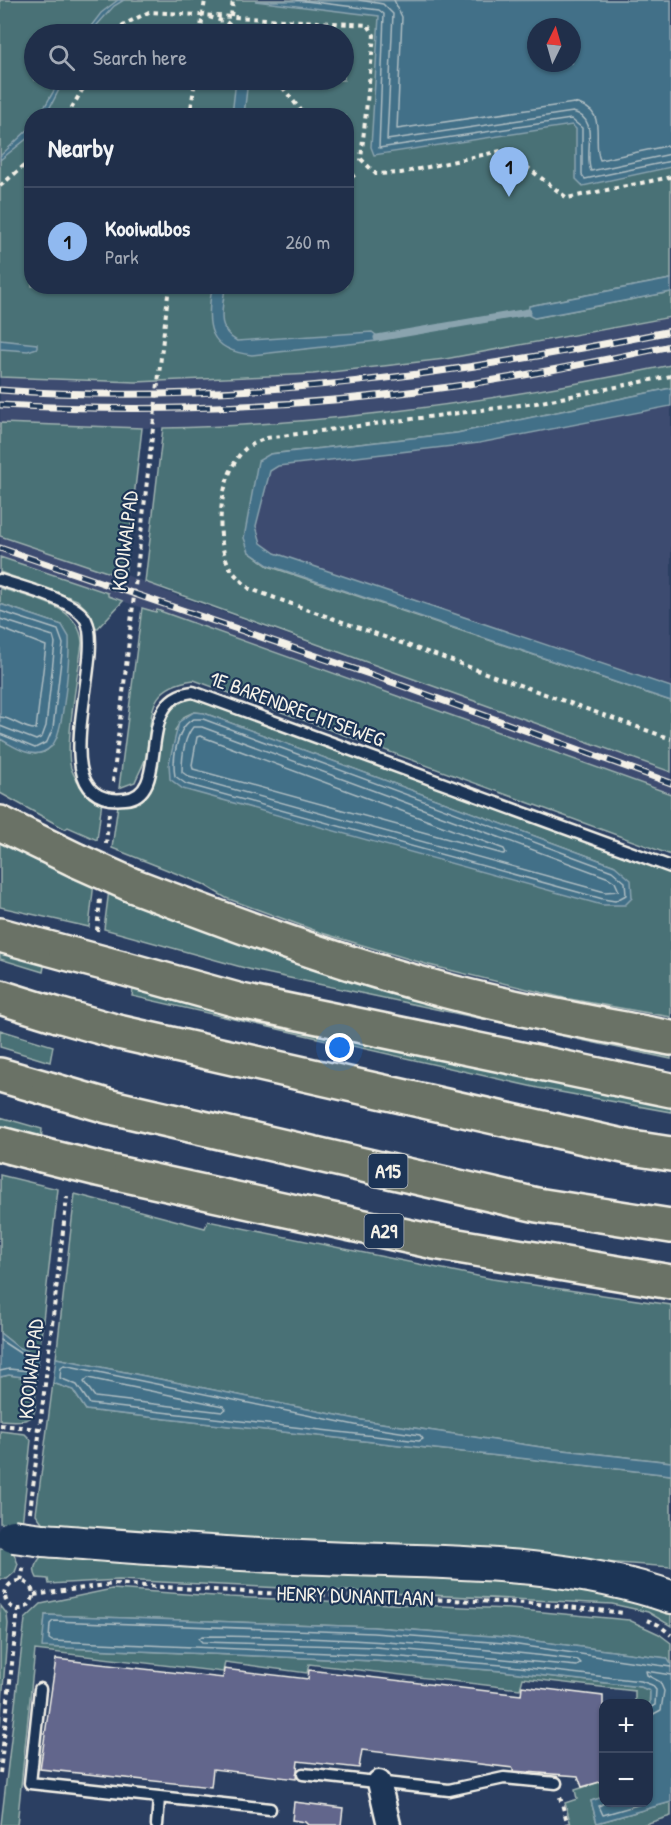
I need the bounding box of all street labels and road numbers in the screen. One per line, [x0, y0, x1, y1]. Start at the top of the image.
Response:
street label: KOOIWALPAD [104, 489, 145, 593]
street label: 1E BARENDRECHTSEWEG [206, 663, 388, 754]
road number: A15 [368, 1154, 408, 1188]
road number: A29 [364, 1214, 404, 1248]
street label: KOOIWALPAD [11, 1317, 50, 1420]
street label: HENRY DUNANTLAAN [276, 1578, 434, 1613]

